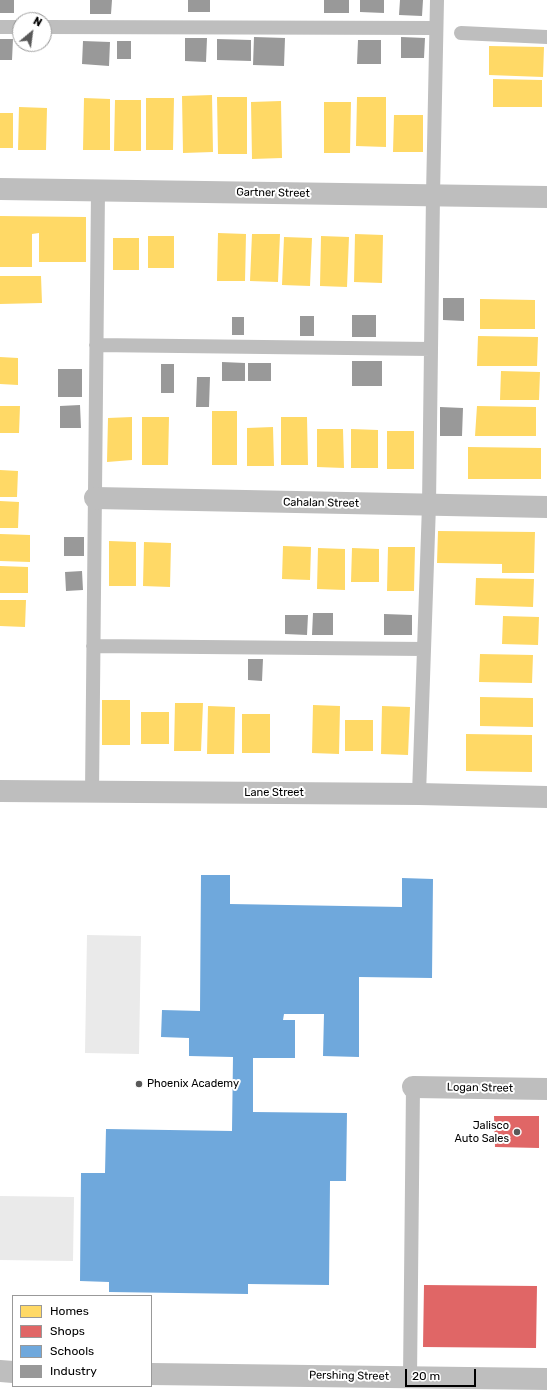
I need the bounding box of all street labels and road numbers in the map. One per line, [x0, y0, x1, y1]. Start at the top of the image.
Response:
street label: Gartner Street [236, 186, 310, 200]
street label: Cahalan Street [283, 496, 359, 510]
street label: Lane Street [244, 786, 304, 800]
street label: Logan Street [447, 1081, 513, 1095]
street label: Pershing Street [309, 1369, 389, 1383]

